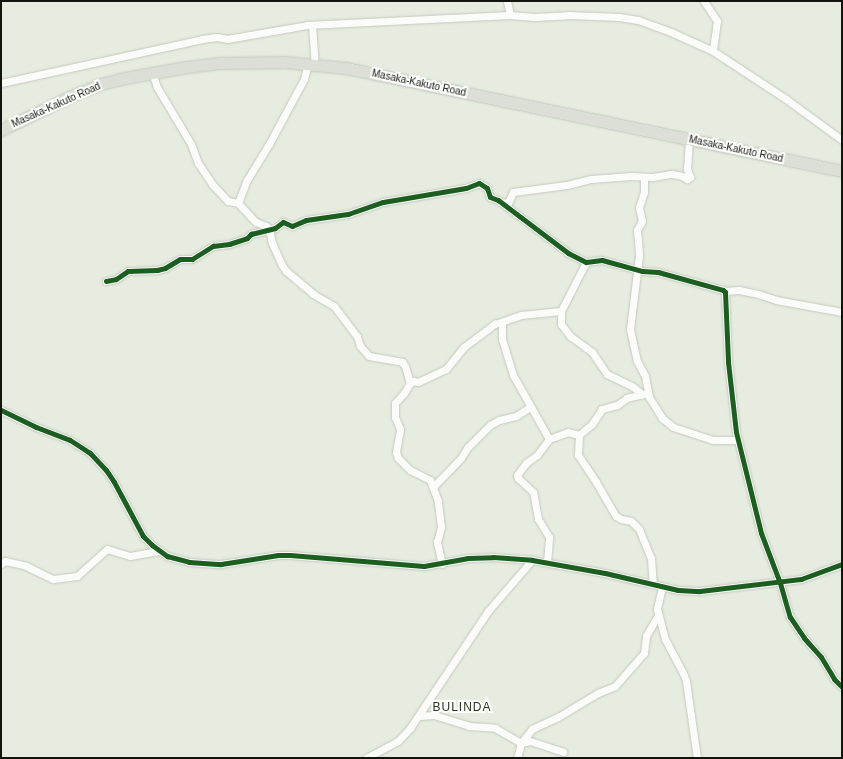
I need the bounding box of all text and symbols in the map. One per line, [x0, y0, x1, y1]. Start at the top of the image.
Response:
street label: Masaka-Kakuto Road [371, 67, 467, 99]
street label: Masaka-Kakuto Road [10, 80, 102, 130]
street label: Masaka-Kakuto Road [688, 133, 784, 165]
district label: BULINDA [432, 701, 492, 715]

